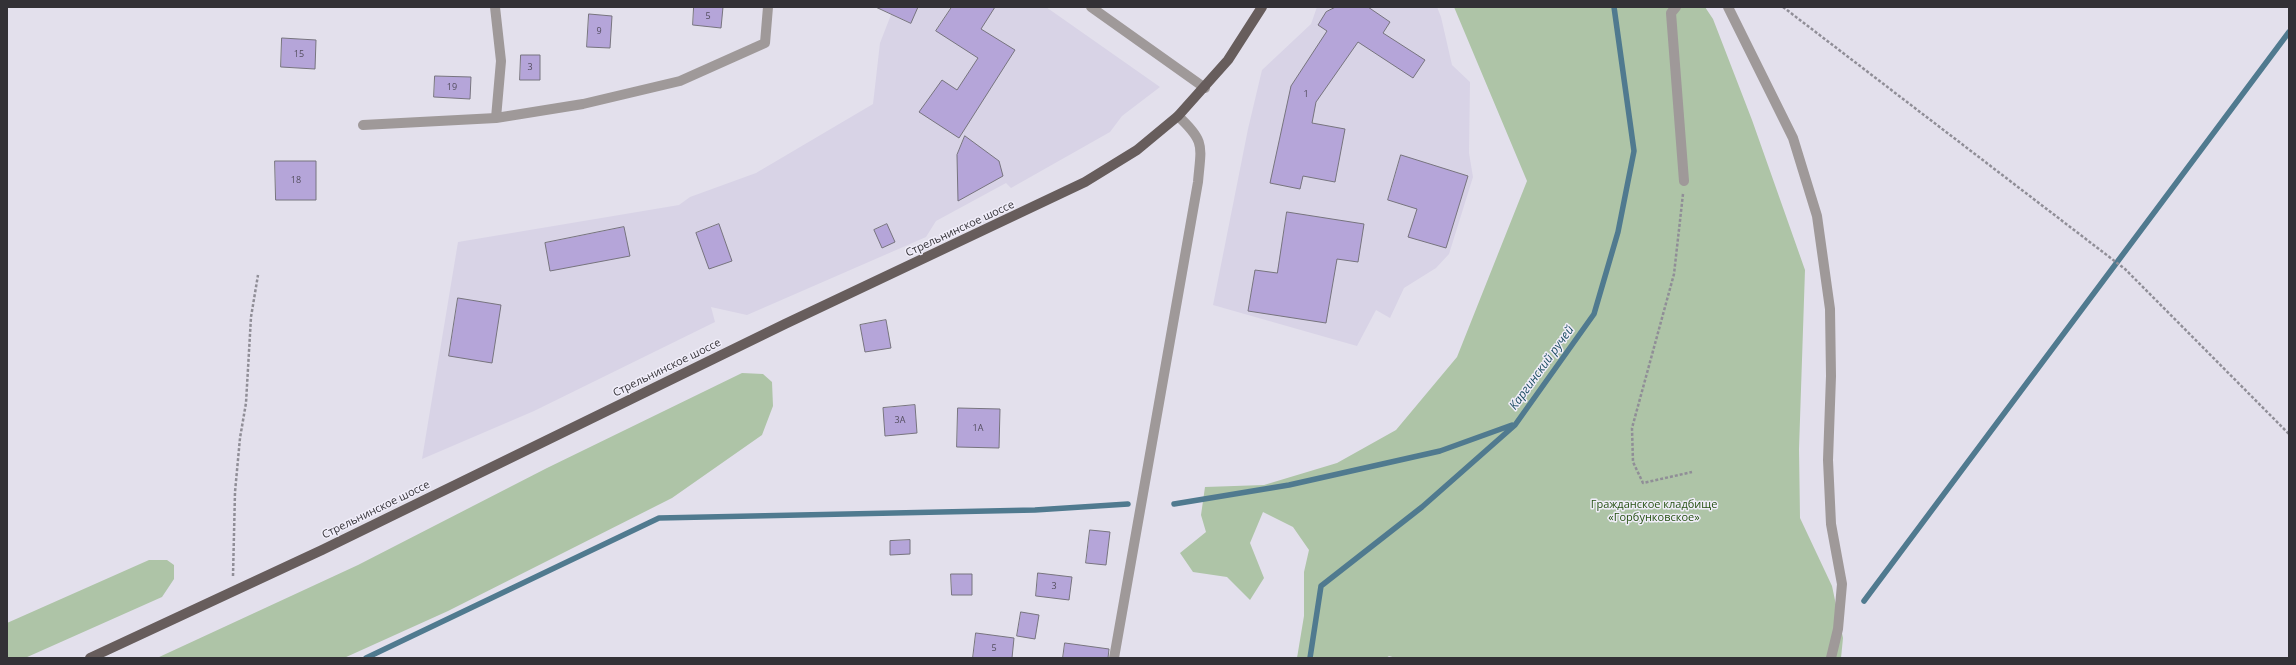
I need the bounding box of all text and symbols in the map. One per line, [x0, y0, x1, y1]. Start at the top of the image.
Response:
house number: 5 [705, 11, 711, 21]
house number: 9 [596, 26, 602, 36]
house number: 15 [294, 49, 304, 59]
house number: 3 [527, 62, 533, 72]
house number: 19 [447, 82, 457, 92]
house number: 1 [1303, 89, 1309, 99]
house number: 18 [291, 175, 301, 185]
street label: Стрельнинское шоссе [904, 198, 1016, 260]
water label: Каргинский ручей [1507, 323, 1577, 413]
street label: Стрельнинское шоссе [611, 336, 723, 400]
house number: 3А [895, 415, 905, 425]
house number: 1А [973, 423, 983, 433]
street label: Стрельнинское шоссе [320, 478, 432, 542]
park label: Гражданское кладбище «Горбунковское» [1591, 498, 1717, 524]
house number: 3 [1051, 581, 1057, 591]
house number: 5 [991, 643, 997, 653]

